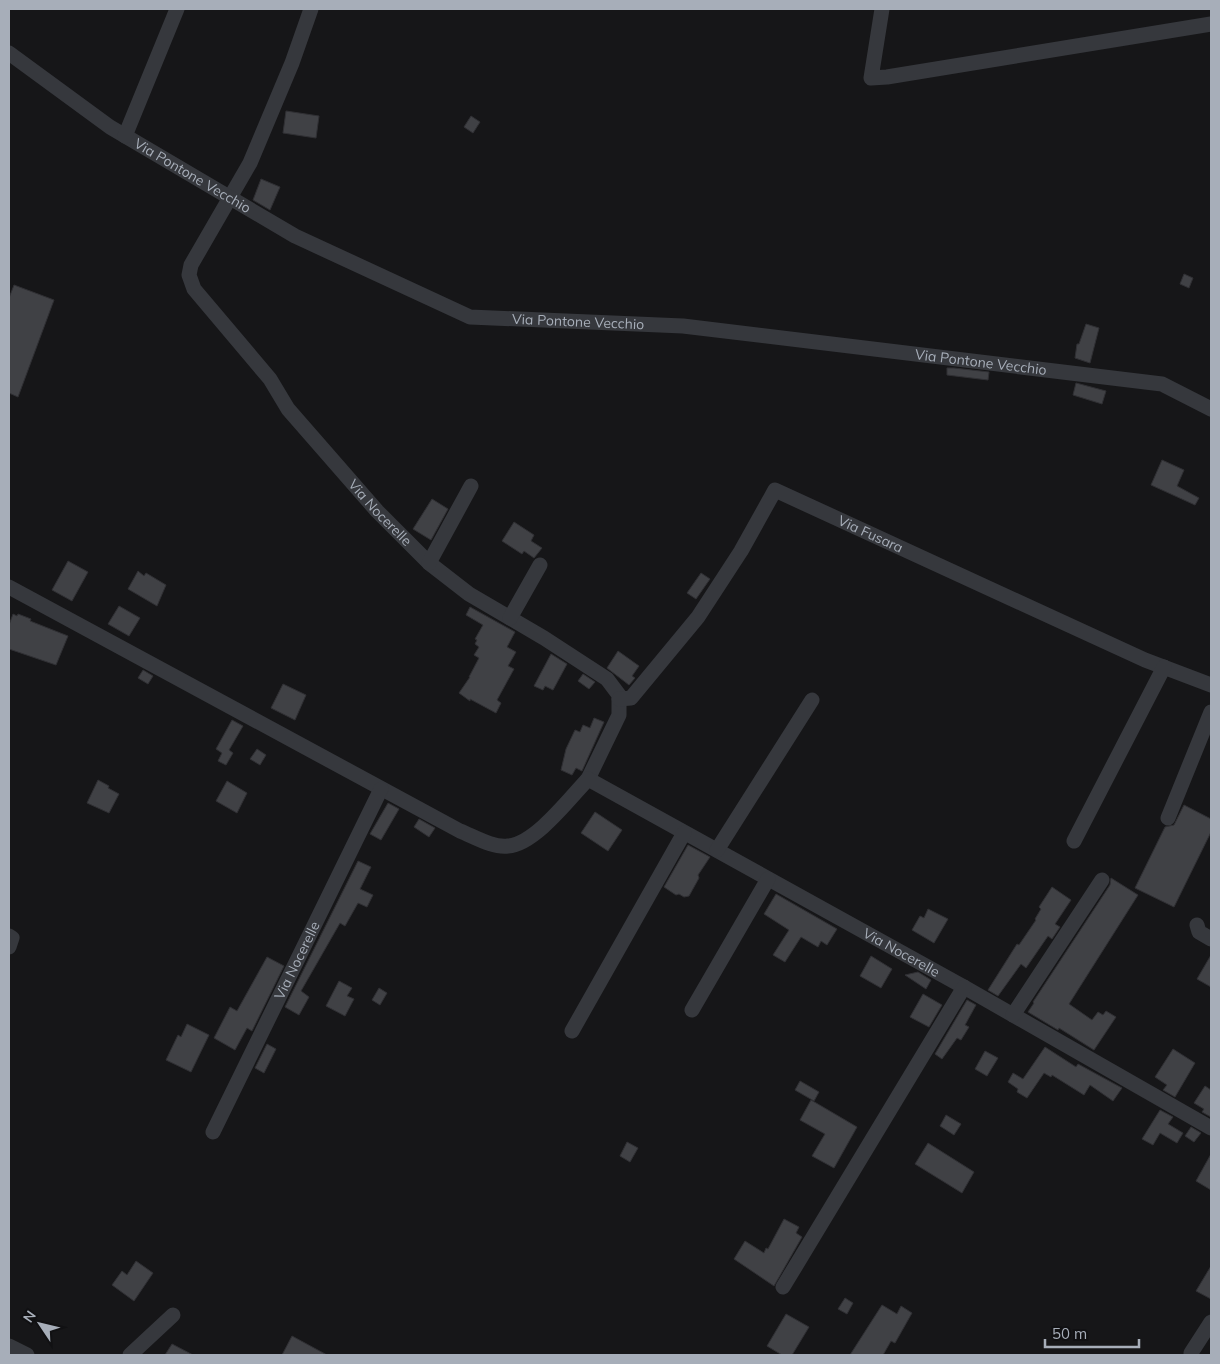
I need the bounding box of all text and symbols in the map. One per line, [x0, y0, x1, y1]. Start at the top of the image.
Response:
street label: Via Pontone Vecchio [131, 134, 254, 217]
street label: Via Pontone Vecchio [512, 310, 645, 333]
street label: Via Pontone Vecchio [914, 345, 1048, 379]
street label: Via Nocerelle [344, 475, 416, 550]
street label: Via Fusara [835, 511, 906, 557]
street label: Via Nocerelle [270, 918, 324, 1003]
street label: Via Nocerelle [860, 924, 943, 981]
north arrow [15, 1299, 65, 1349]
text: N [19, 1307, 40, 1326]
scale bar [1045, 1316, 1139, 1348]
text: 50 m [1052, 1324, 1087, 1343]

